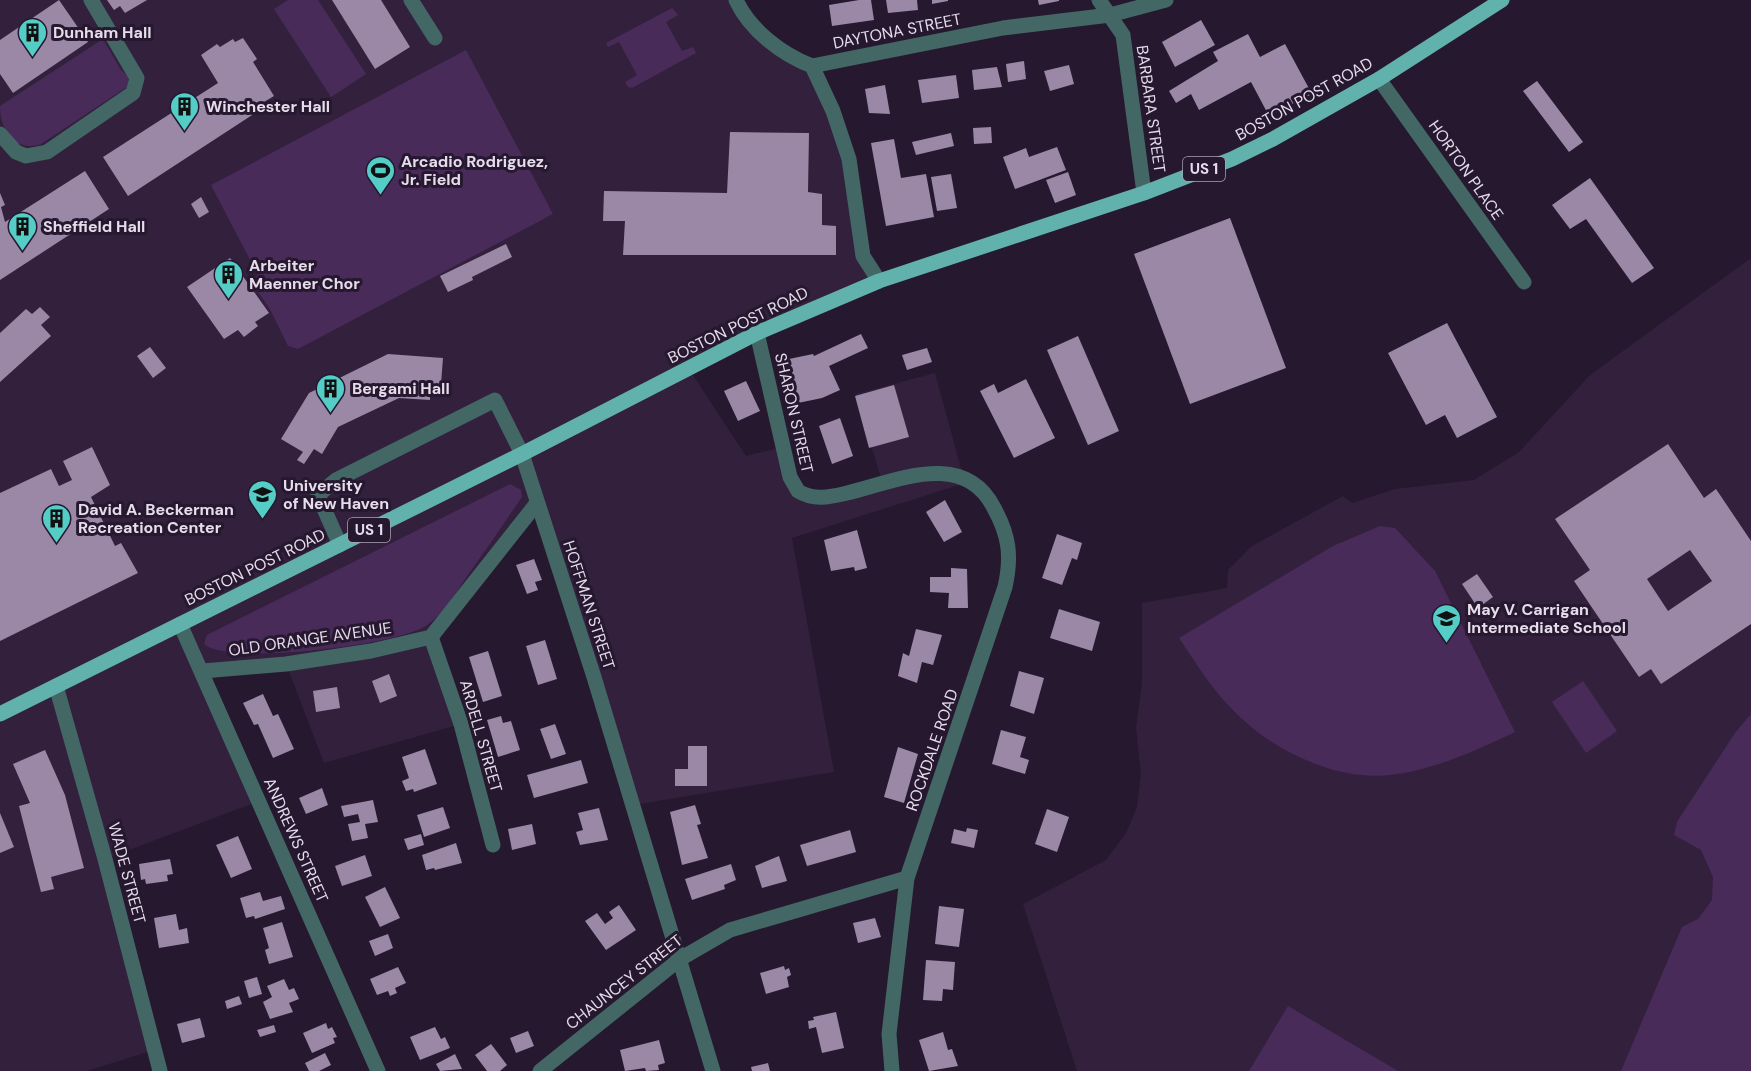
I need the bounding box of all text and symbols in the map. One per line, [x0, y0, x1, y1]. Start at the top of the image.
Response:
street label: DAYTONA STREET [831, 8, 963, 54]
building icon: Dunham Hall [16, 16, 48, 58]
place label: Dunham Hall [53, 22, 151, 43]
street label: BARBARA STREET [1132, 44, 1170, 174]
street label: BOSTON POST ROAD [1232, 53, 1376, 145]
building icon: Winchester Hall [169, 90, 201, 132]
place label: Winchester Hall [206, 96, 330, 117]
street label: HORTON PLACE [1424, 116, 1508, 224]
place label: Arcadio Rodriguez, Jr. Field [401, 151, 548, 190]
sports icon: Arcadio Rodriguez, Jr. Field [364, 154, 396, 196]
road number: US 1 [1183, 157, 1225, 181]
building icon: Sheffield Hall [6, 210, 38, 252]
place label: Sheffield Hall [43, 216, 145, 237]
place label: Arbeiter Maenner Chor [249, 255, 360, 294]
building icon: Arbeiter Maenner Chor [212, 258, 244, 300]
street label: BOSTON POST ROAD [664, 282, 812, 368]
street label: SHARON STREET [770, 351, 818, 475]
building icon: Bergami Hall [315, 372, 347, 414]
place label: Bergami Hall [352, 378, 450, 399]
place label: University of New Haven [283, 475, 389, 514]
school or university icon: University of New Haven [246, 478, 278, 520]
place label: David A. Beckerman Recreation Center [78, 499, 234, 538]
building icon: David A. Beckerman Recreation Center [41, 502, 73, 544]
road number: US 1 [348, 518, 390, 542]
street label: BOSTON POST ROAD [181, 524, 329, 610]
street label: HOFFMAN STREET [558, 538, 620, 672]
place label: May V. Carrigan Intermediate School [1467, 599, 1626, 638]
school or university icon: May V. Carrigan Intermediate School [1430, 602, 1462, 644]
street label: OLD ORANGE AVENUE [227, 617, 393, 661]
street label: ARDELL STREET [455, 677, 507, 795]
street label: ROCKDALE ROAD [901, 686, 963, 814]
street label: ANDREWS STREET [259, 774, 333, 906]
street label: WADE STREET [103, 820, 151, 926]
street label: CHAUNCEY STREET [561, 930, 687, 1034]

